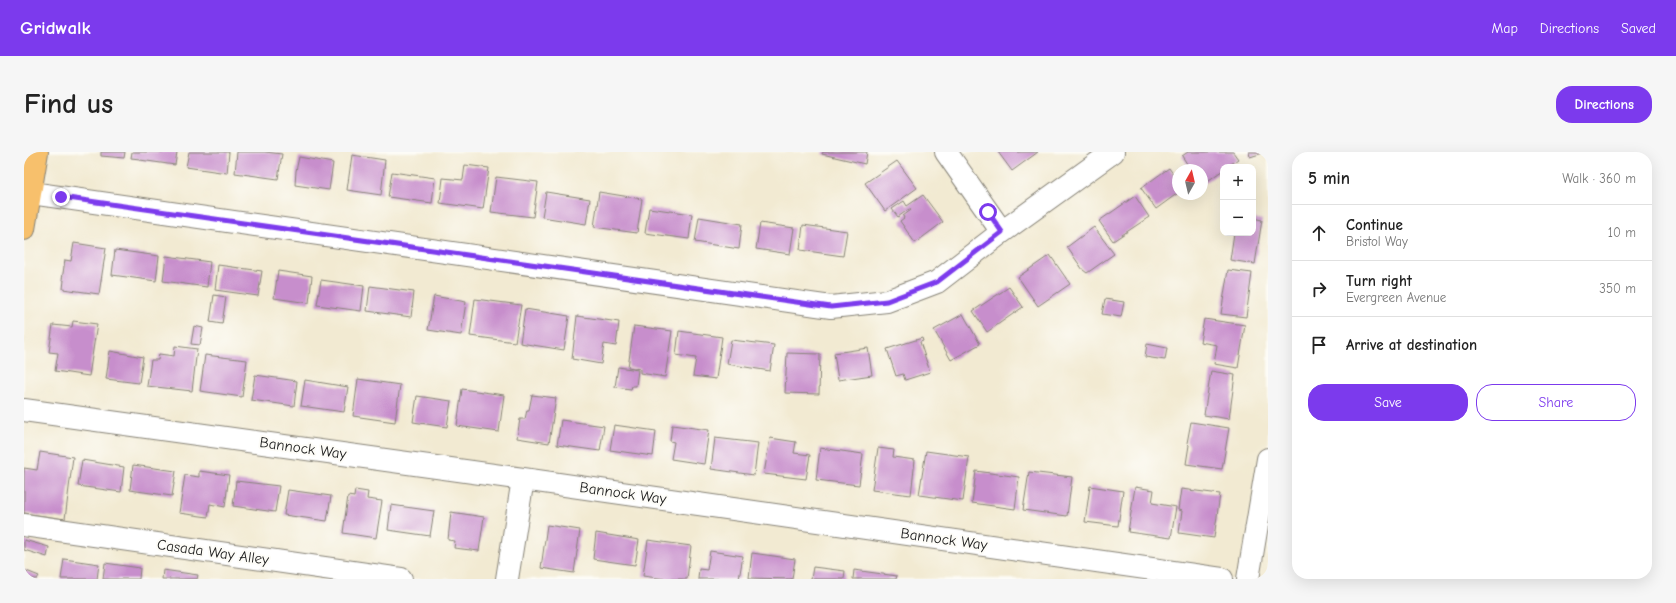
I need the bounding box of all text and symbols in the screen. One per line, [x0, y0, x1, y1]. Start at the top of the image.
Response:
text: Gridwalk [20, 17, 91, 39]
text: Map [1491, 20, 1518, 37]
text: Directions [1540, 20, 1599, 37]
text: Saved [1621, 20, 1656, 37]
button: Directions [1556, 86, 1652, 123]
text: Find us [24, 88, 113, 120]
north arrow [1172, 164, 1208, 200]
map controls [1220, 164, 1256, 236]
button: + [1220, 164, 1256, 200]
text: 5 min [1308, 169, 1350, 188]
text: Walk · 360 m [1562, 171, 1636, 186]
route end [52, 188, 70, 206]
button: − [1220, 200, 1256, 236]
route start [979, 203, 997, 221]
text: Continue [1346, 216, 1403, 234]
icon: ahead [1308, 222, 1330, 244]
text: 10 m [1608, 225, 1636, 240]
text: Bristol Way [1346, 234, 1408, 249]
text: Turn right [1346, 272, 1412, 290]
icon: right [1308, 278, 1330, 300]
text: 350 m [1599, 281, 1636, 296]
text: Evergreen Avenue [1346, 290, 1446, 305]
icon: arrive [1308, 334, 1330, 356]
text: Arrive at destination [1346, 336, 1477, 354]
button: Save [1308, 384, 1468, 421]
button: Share [1476, 384, 1636, 421]
street label: Bannock Way [258, 433, 348, 463]
street label: Bannock Way [578, 478, 668, 508]
street label: Bannock Way [899, 524, 989, 554]
street label: Casada Way Alley [156, 535, 270, 569]

